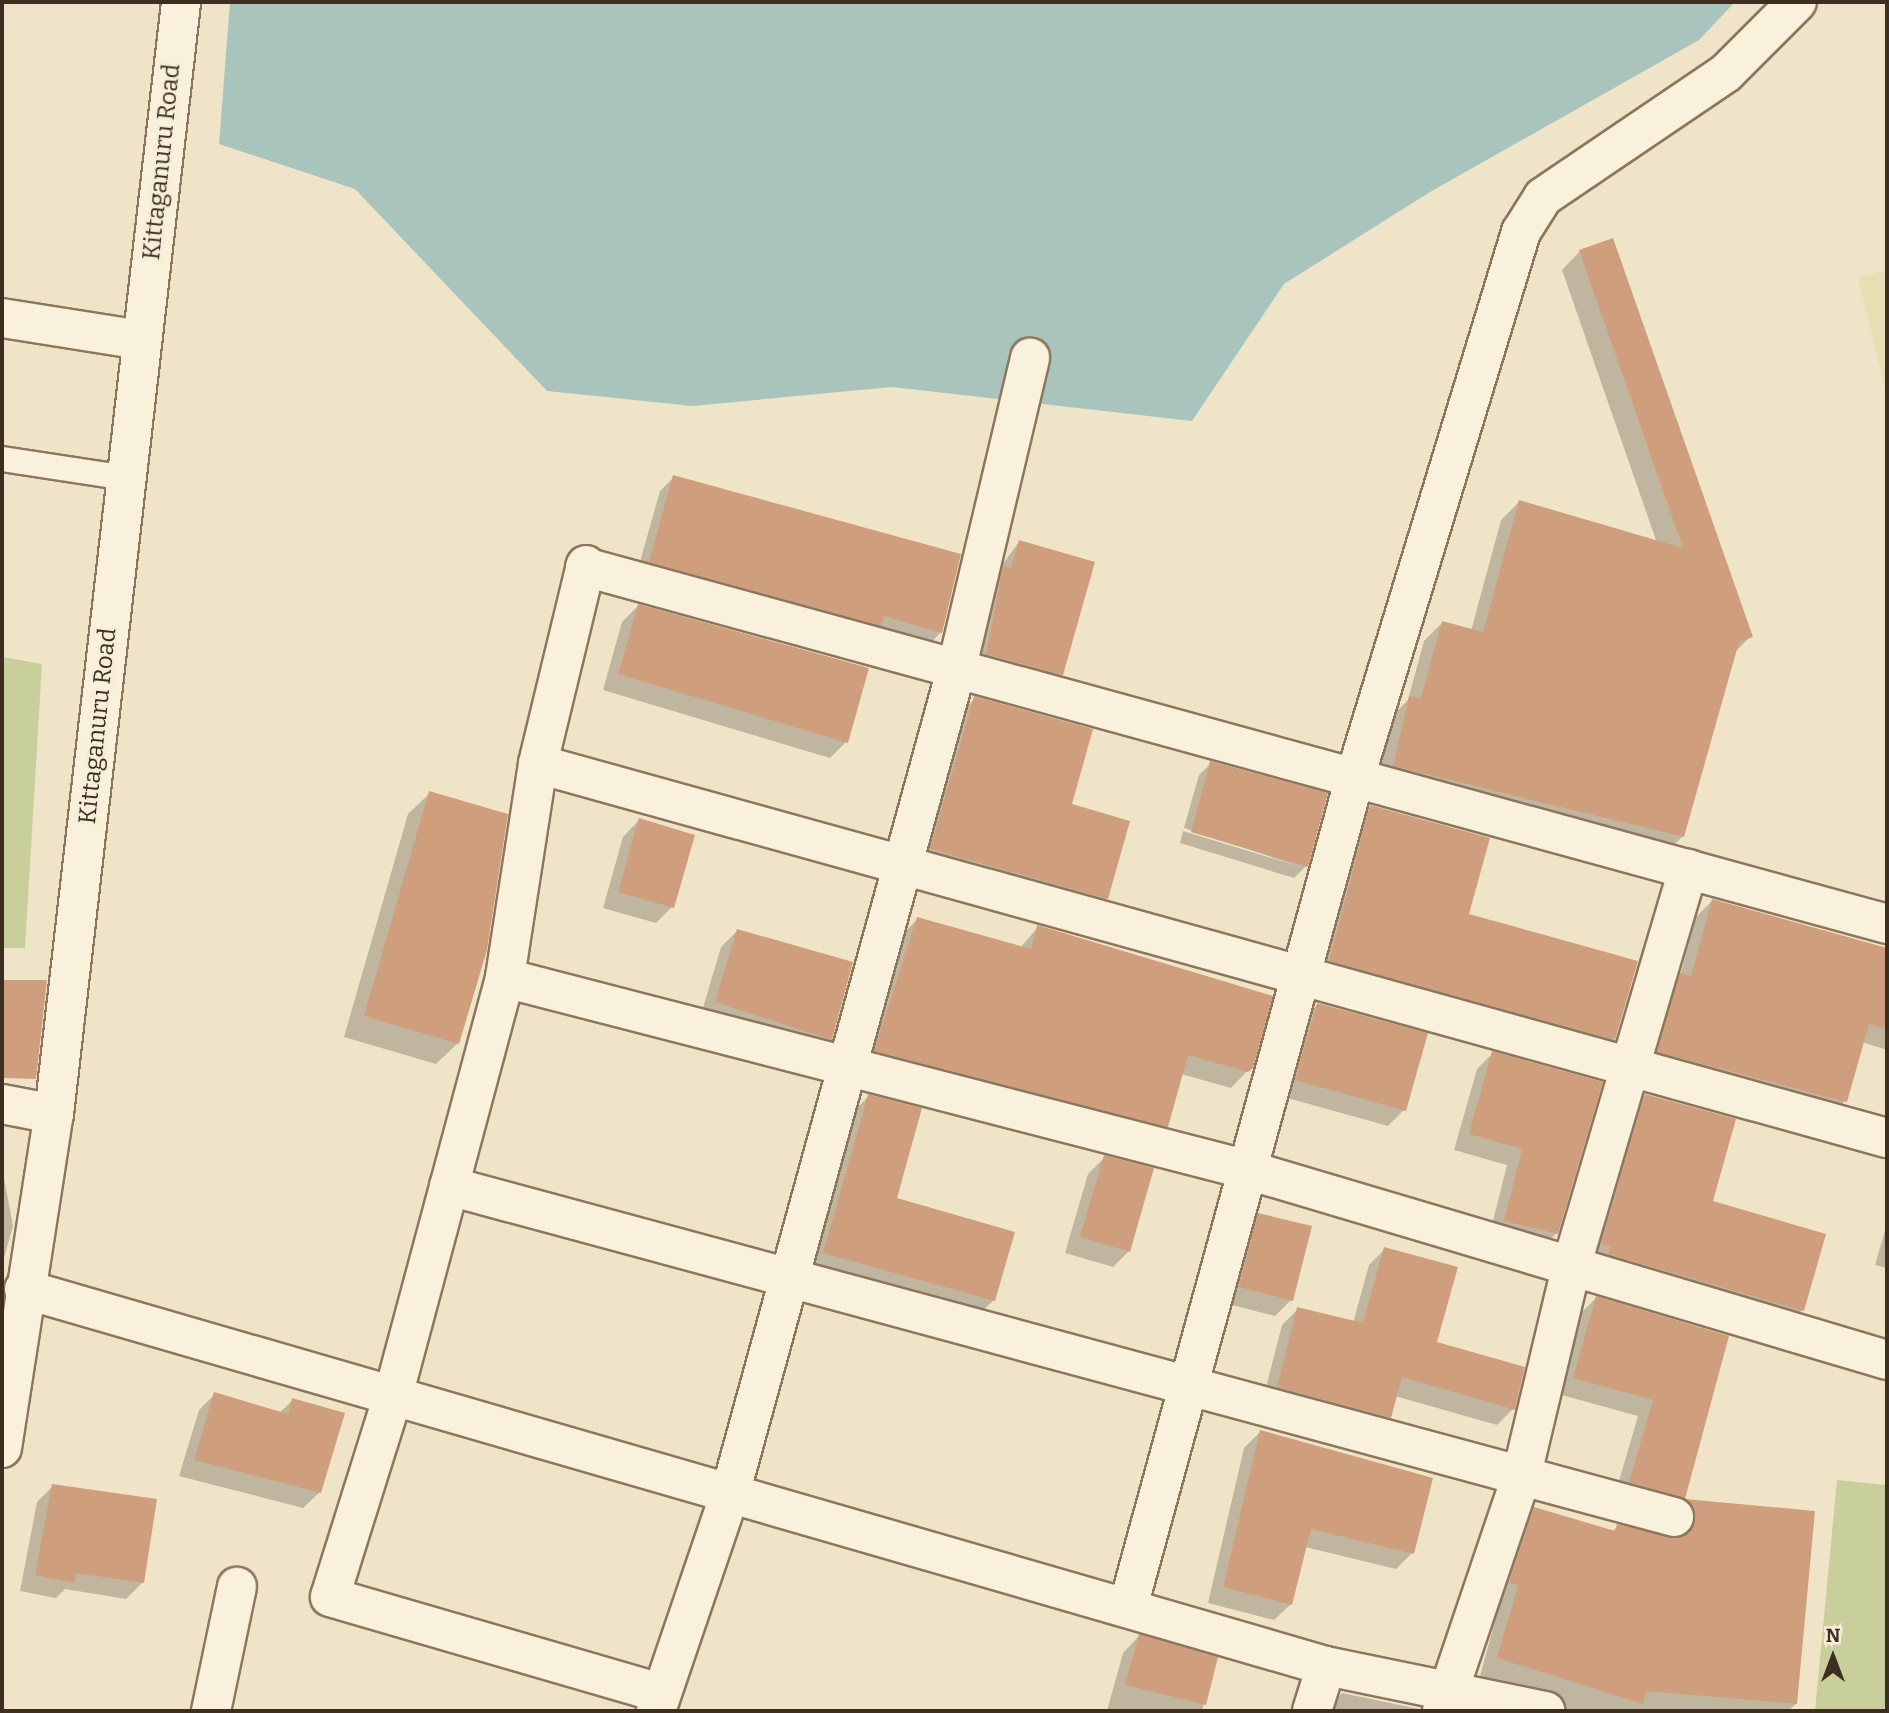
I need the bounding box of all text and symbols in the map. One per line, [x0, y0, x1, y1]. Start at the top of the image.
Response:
street label: Kittaganuru Road [137, 63, 187, 261]
street label: Kittaganuru Road [73, 627, 123, 825]
north arrow [1798, 1622, 1868, 1692]
text: N [1826, 1624, 1840, 1647]

